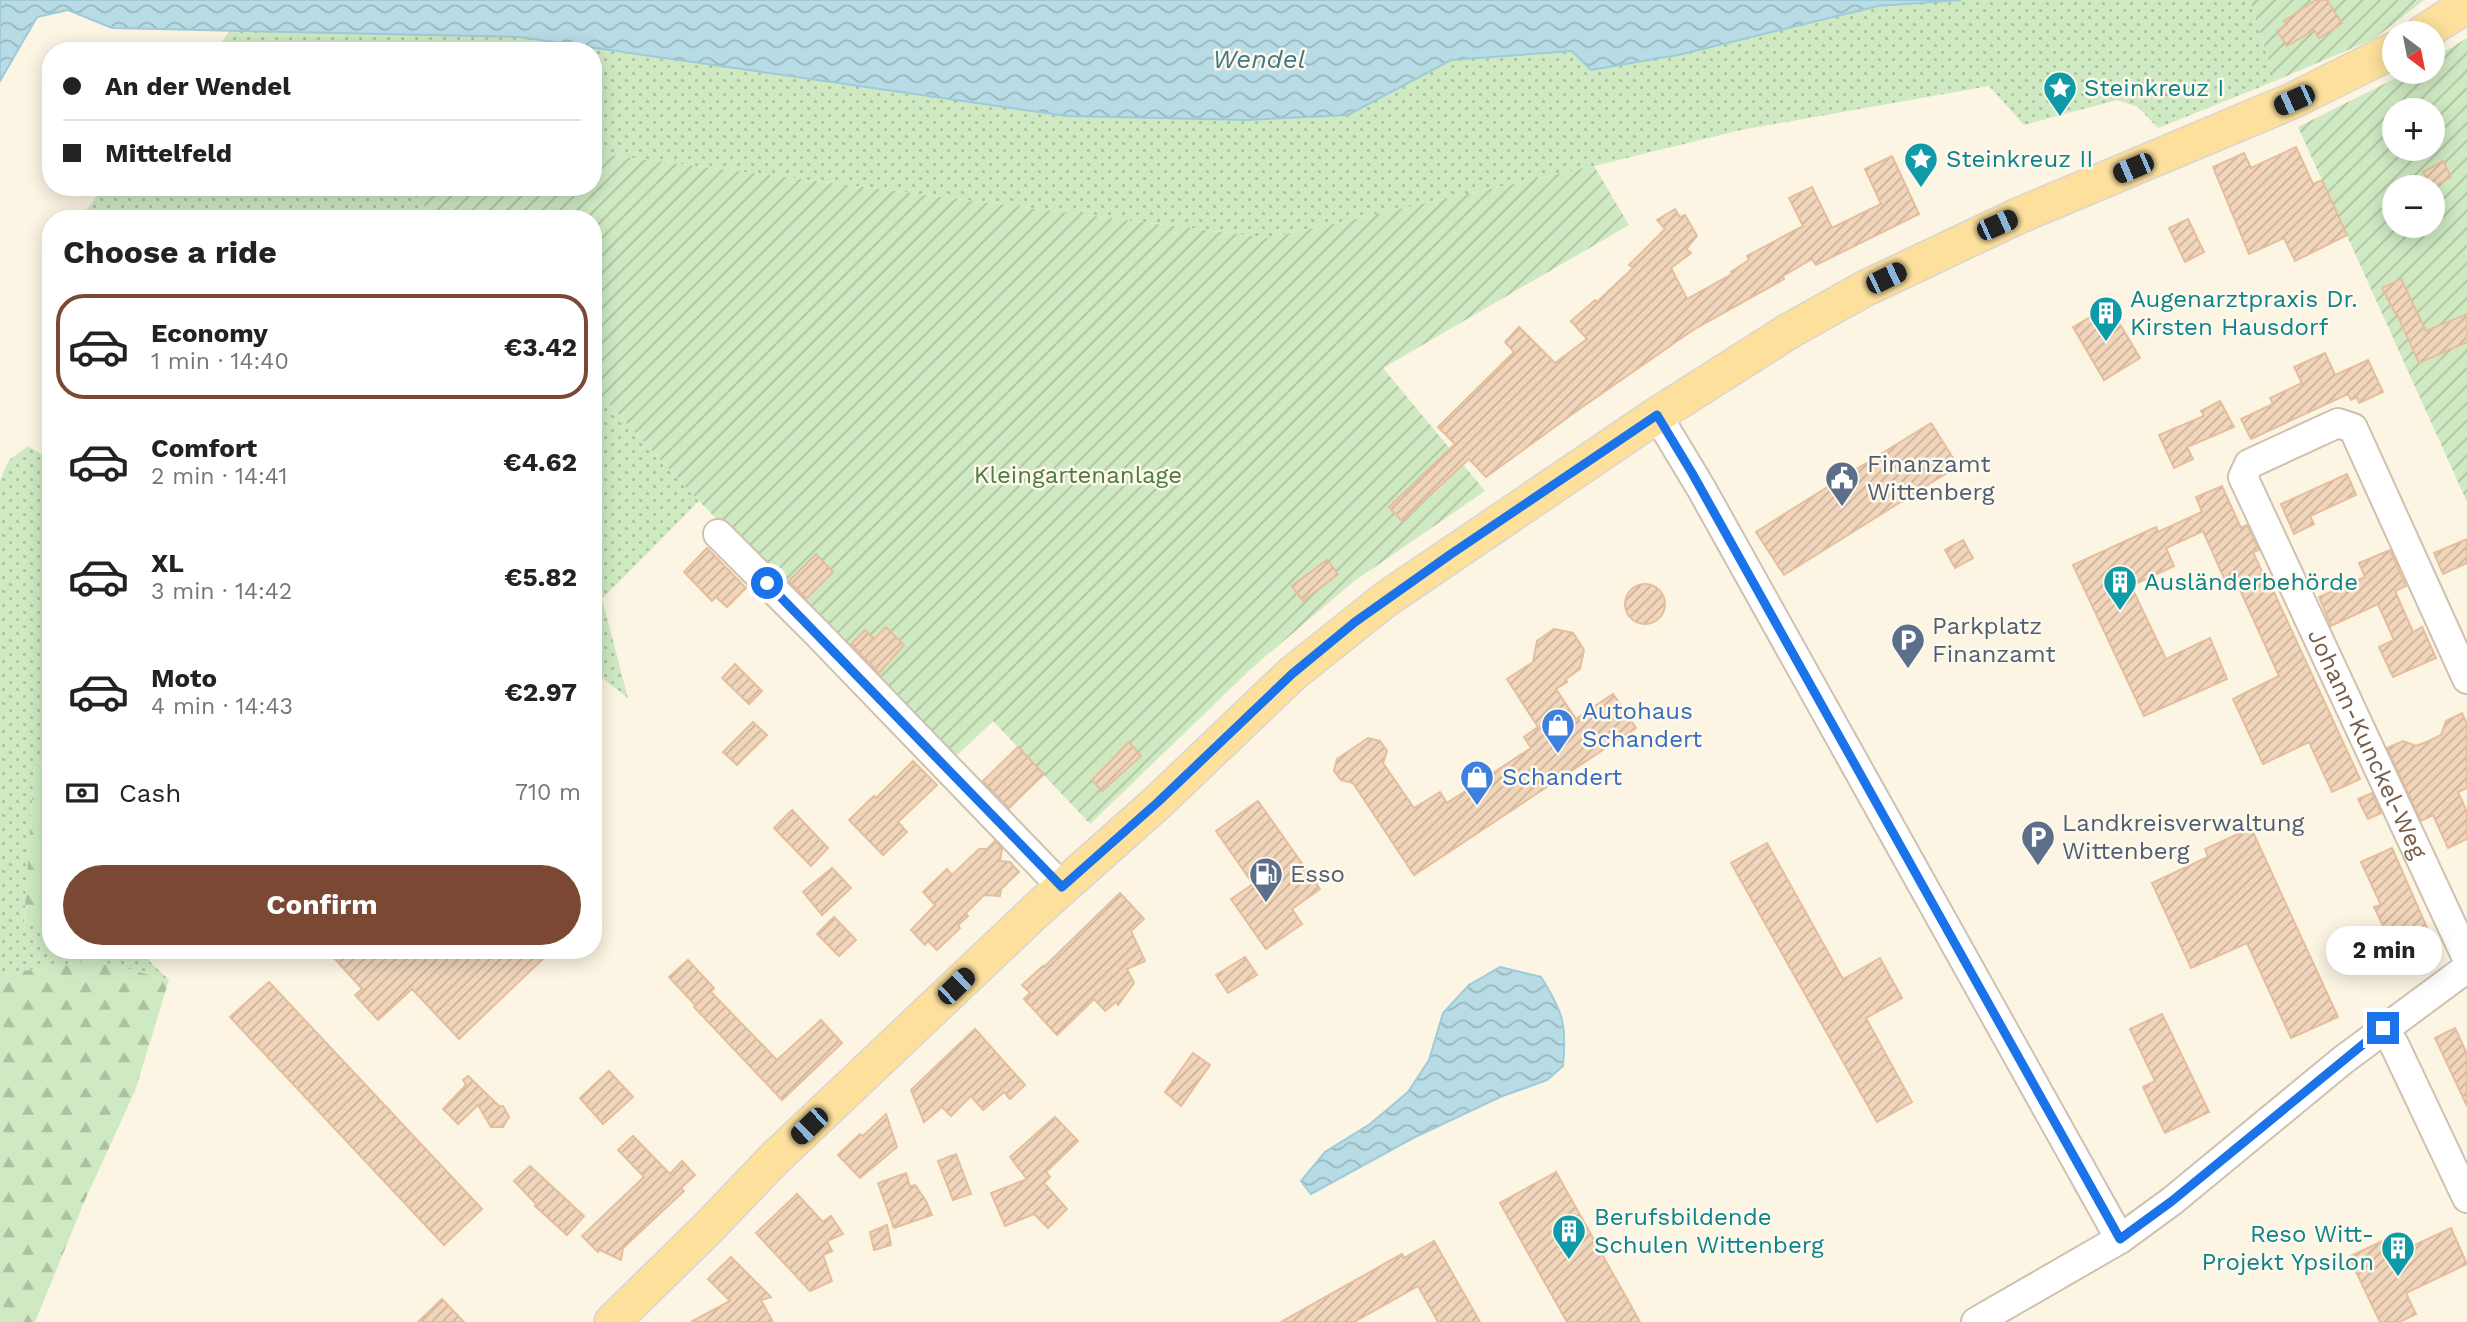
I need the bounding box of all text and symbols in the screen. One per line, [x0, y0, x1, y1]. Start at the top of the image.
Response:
north arrow [2382, 21, 2445, 84]
map controls [2382, 21, 2445, 238]
water label: Wendel [1213, 44, 1305, 74]
place icon: Steinkreuz I [2041, 69, 2079, 118]
text: An der Wendel [105, 71, 291, 101]
place label: Steinkreuz I [2084, 74, 2224, 102]
car [2271, 82, 2318, 118]
button: + [2382, 98, 2445, 161]
text: Mittelfeld [105, 138, 232, 168]
place icon: Steinkreuz II [1902, 140, 1940, 189]
place label: Steinkreuz II [1946, 145, 2093, 173]
car [2110, 150, 2157, 186]
button: − [2382, 175, 2445, 238]
car [1974, 207, 2021, 243]
text: Choose a ride [63, 233, 277, 271]
car [1863, 259, 1910, 297]
place label: Augenarztpraxis Dr. Kirsten Hausdorf [2130, 285, 2358, 341]
building icon: Augenarztpraxis Dr. Kirsten Hausdorf [2087, 294, 2125, 343]
icon: car [67, 315, 130, 378]
text: Economy [151, 318, 268, 348]
text: €3.42 [504, 332, 577, 362]
text: 1 min · 14:40 [151, 348, 289, 375]
icon: car [67, 430, 130, 493]
text: Comfort [151, 433, 257, 463]
text: €4.62 [503, 447, 577, 477]
place label: Finanzamt Wittenberg [1867, 450, 1995, 506]
public building icon: Finanzamt Wittenberg [1823, 459, 1861, 508]
park label: Kleingartenanlage [974, 461, 1182, 489]
text: 2 min · 14:41 [151, 463, 287, 490]
icon: car [67, 545, 130, 608]
text: XL [151, 548, 184, 578]
text: €5.82 [504, 562, 577, 592]
building icon: Ausländerbehörde [2101, 563, 2139, 612]
route start [751, 567, 783, 599]
place label: Ausländerbehörde [2144, 568, 2358, 596]
text: 3 min · 14:42 [151, 578, 292, 605]
place label: Parkplatz Finanzamt [1932, 612, 2055, 668]
parking icon: Parkplatz Finanzamt [1889, 621, 1927, 670]
street label: Johann-Kunckel-Weg [2302, 624, 2433, 863]
icon: car [67, 660, 130, 723]
text: Moto [151, 663, 217, 693]
text: €2.97 [505, 677, 577, 707]
text: 4 min · 14:43 [151, 693, 293, 720]
place label: Autohaus Schandert [1582, 697, 1702, 753]
shop icon: Autohaus Schandert [1539, 706, 1577, 755]
shop icon: Schandert [1458, 758, 1496, 807]
place label: Schandert [1502, 763, 1622, 791]
icon: cash [63, 774, 101, 812]
text: Cash [119, 778, 181, 808]
text: 710 m [515, 779, 581, 806]
place label: Landkreisverwaltung Wittenberg [2062, 809, 2305, 865]
parking icon: Landkreisverwaltung Wittenberg [2019, 818, 2057, 867]
fuel station icon: Esso [1247, 855, 1285, 904]
place label: Esso [1290, 860, 1345, 888]
button: Confirm [63, 865, 581, 945]
callout: 2 min [2325, 926, 2441, 976]
text: 2 min [2353, 937, 2415, 964]
car [934, 964, 979, 1008]
route end [2367, 1012, 2399, 1044]
car [787, 1104, 832, 1148]
place label: Berufsbildende Schulen Wittenberg [1594, 1203, 1824, 1259]
building icon: Berufsbildende Schulen Wittenberg [1550, 1212, 1588, 1261]
place label: Reso Witt- Projekt Ypsilon [2201, 1220, 2374, 1276]
building icon: Reso Witt- Projekt Ypsilon [2379, 1229, 2417, 1278]

